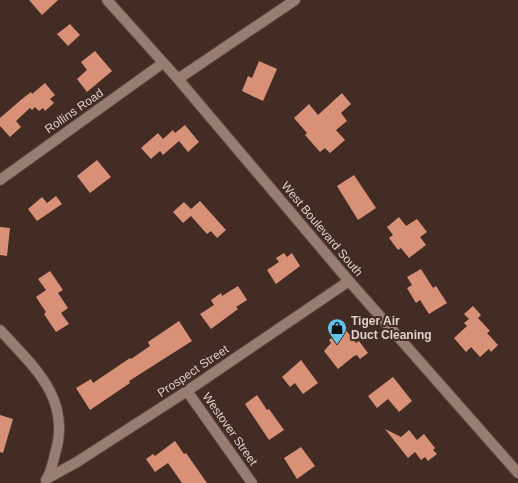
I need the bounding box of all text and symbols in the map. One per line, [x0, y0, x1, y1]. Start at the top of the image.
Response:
street label: Rollins Road [42, 86, 106, 136]
street label: West Boulevard South [278, 179, 366, 279]
place label: Tiger Air Duct Cleaning [351, 314, 432, 342]
shop icon: Tiger Air Duct Cleaning [326, 317, 348, 345]
street label: Prospect Street [155, 342, 232, 400]
street label: Westover Street [200, 390, 261, 469]

